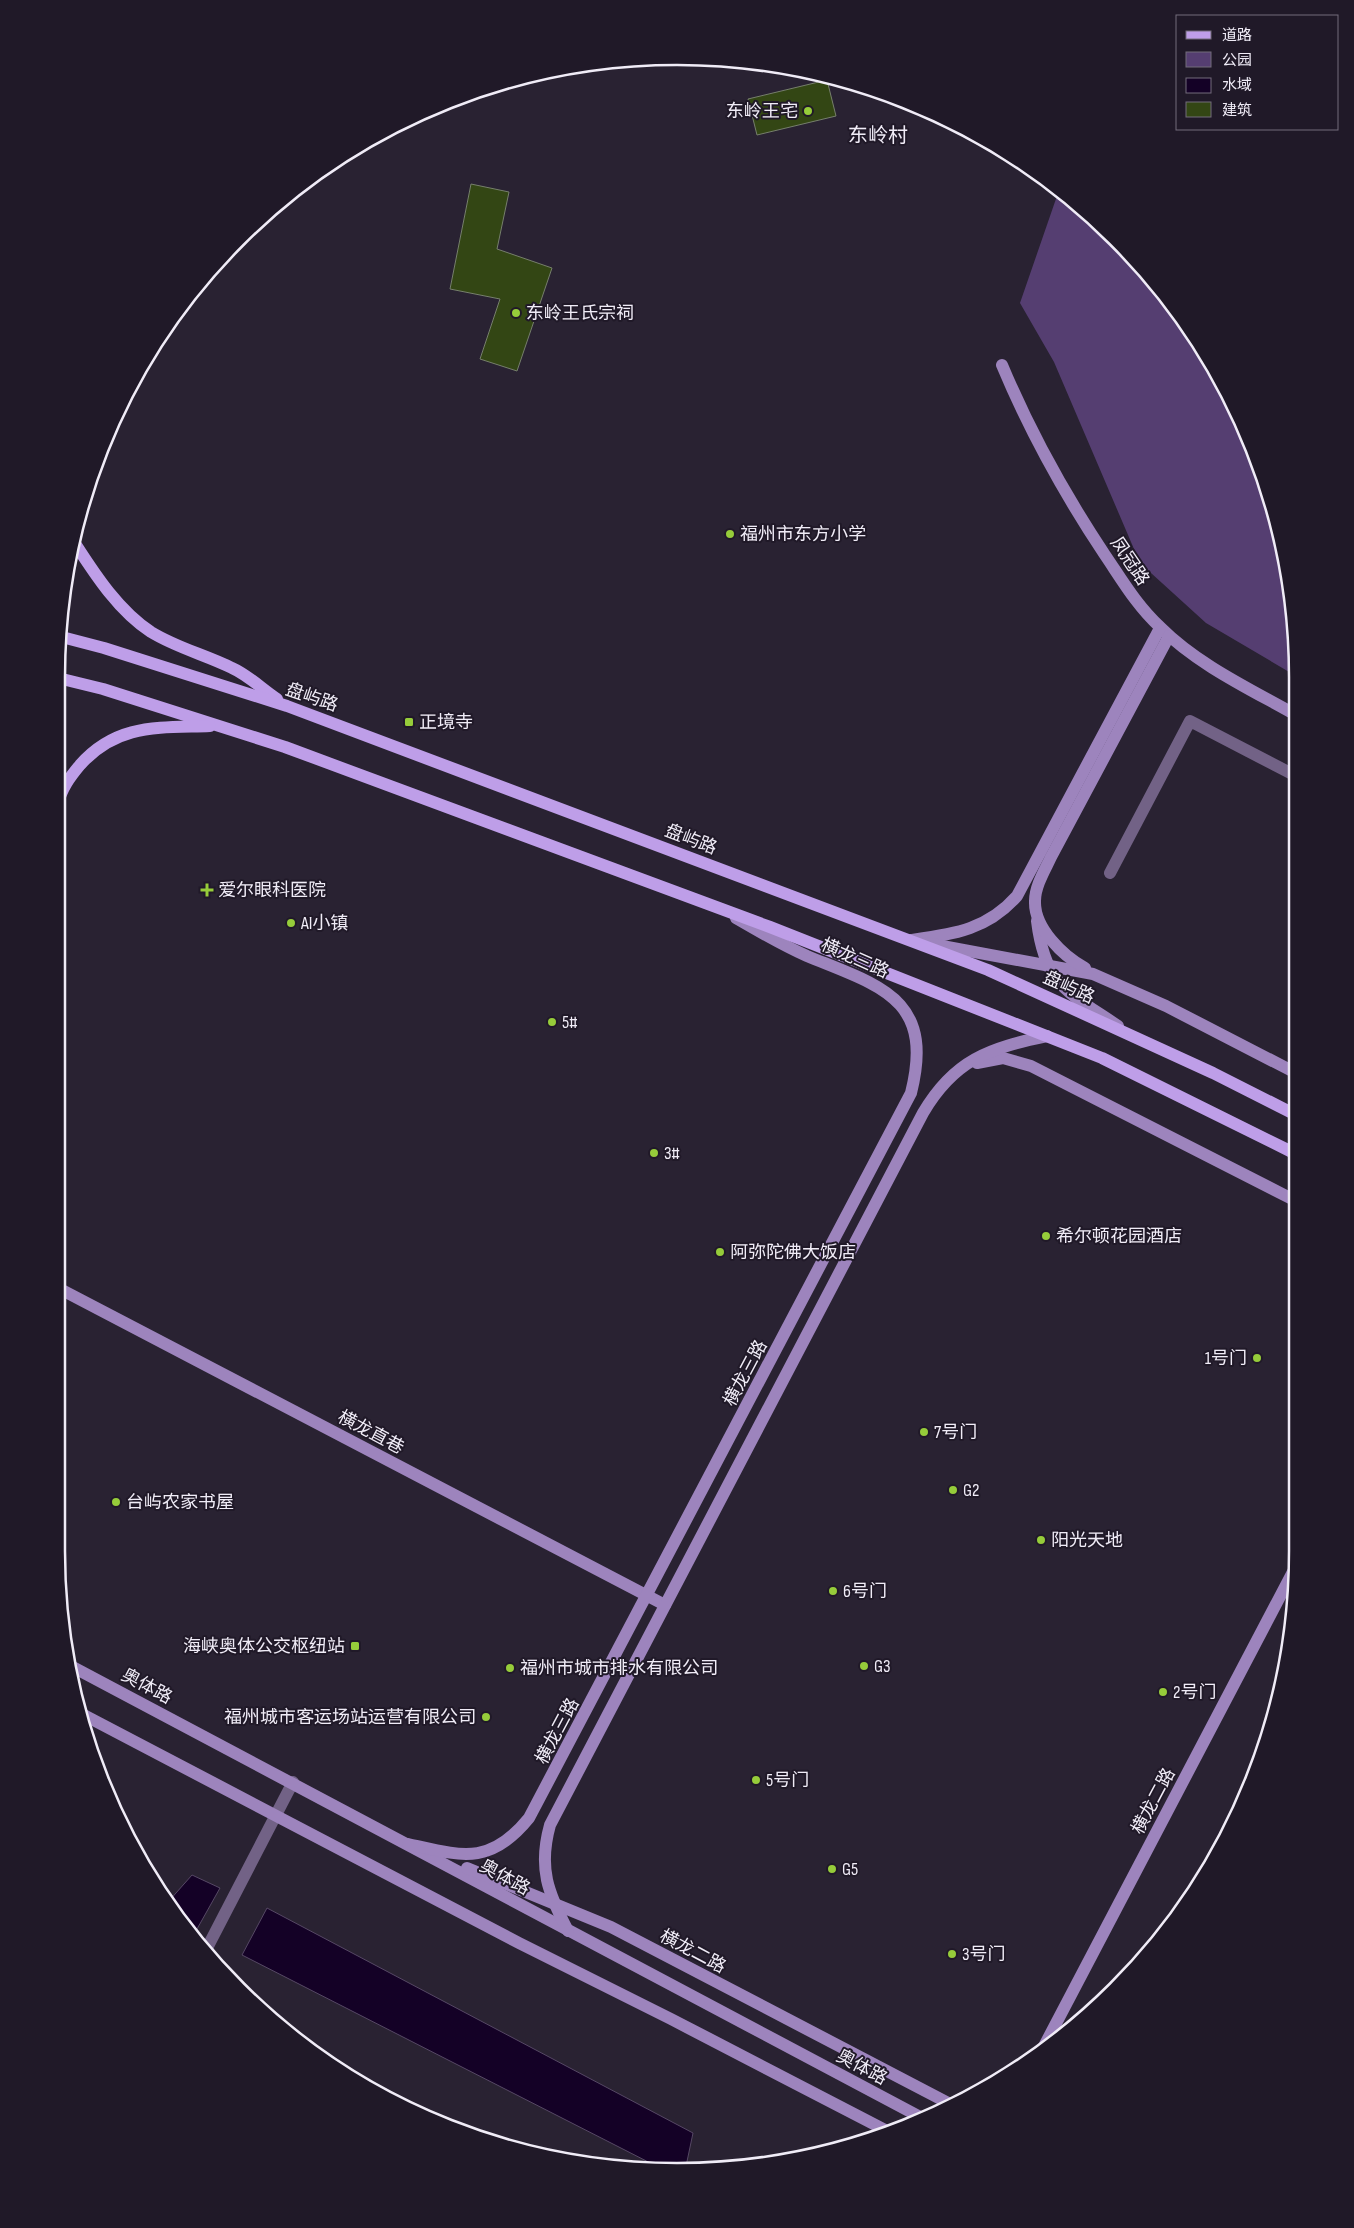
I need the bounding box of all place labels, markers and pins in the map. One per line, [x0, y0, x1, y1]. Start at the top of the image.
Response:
place label: 东岭王宅 [726, 101, 798, 122]
marker: 东岭王宅 [802, 105, 814, 117]
place label: 东岭王氏宗祠 [526, 303, 634, 324]
marker: 东岭王氏宗祠 [510, 307, 522, 319]
place label: 福州市东方小学 [740, 524, 866, 545]
marker: 福州市东方小学 [724, 528, 736, 540]
place label: 正境寺 [419, 712, 473, 733]
marker: 正境寺 [403, 716, 415, 728]
place label: 爱尔眼科医院 [218, 880, 326, 901]
marker: 爱尔眼科医院 [200, 883, 214, 897]
place label: AI小镇 [300, 913, 348, 934]
marker: AI小镇 [285, 917, 297, 929]
place label: 5# [562, 1012, 577, 1033]
marker: 5# [546, 1016, 558, 1028]
place label: 3# [664, 1143, 680, 1164]
marker: 3# [648, 1147, 660, 1159]
place label: 希尔顿花园酒店 [1056, 1226, 1182, 1247]
marker: 希尔顿花园酒店 [1040, 1230, 1052, 1242]
place label: 阿弥陀佛大饭店 [730, 1242, 856, 1263]
marker: 阿弥陀佛大饭店 [714, 1246, 726, 1258]
place label: 1号门 [1205, 1348, 1247, 1369]
marker: 1号门 [1251, 1352, 1263, 1364]
place label: 7号门 [934, 1422, 977, 1443]
marker: 7号门 [918, 1426, 930, 1438]
place label: G2 [963, 1480, 979, 1501]
marker: G2 [947, 1484, 959, 1496]
place label: 台屿农家书屋 [126, 1492, 234, 1513]
marker: 台屿农家书屋 [110, 1496, 122, 1508]
place label: 阳光天地 [1051, 1530, 1123, 1551]
marker: 阳光天地 [1035, 1534, 1047, 1546]
place label: 6号门 [843, 1581, 887, 1602]
marker: 6号门 [827, 1585, 839, 1597]
place label: 海峡奥体公交枢纽站 [183, 1636, 345, 1657]
marker: 海峡奥体公交枢纽站 [349, 1640, 361, 1652]
place label: G3 [874, 1656, 891, 1677]
place label: 福州市城市排水有限公司 [520, 1658, 718, 1679]
marker: G3 [858, 1660, 870, 1672]
marker: 福州市城市排水有限公司 [504, 1662, 516, 1674]
place label: 2号门 [1173, 1682, 1216, 1703]
marker: 2号门 [1157, 1686, 1169, 1698]
place label: 福州城市客运场站运营有限公司 [224, 1707, 476, 1728]
marker: 福州城市客运场站运营有限公司 [480, 1711, 492, 1723]
place label: 5号门 [766, 1770, 809, 1791]
marker: 5号门 [750, 1774, 762, 1786]
place label: G5 [842, 1859, 858, 1880]
marker: G5 [826, 1863, 838, 1875]
place label: 3号门 [962, 1944, 1006, 1965]
marker: 3号门 [946, 1948, 958, 1960]

